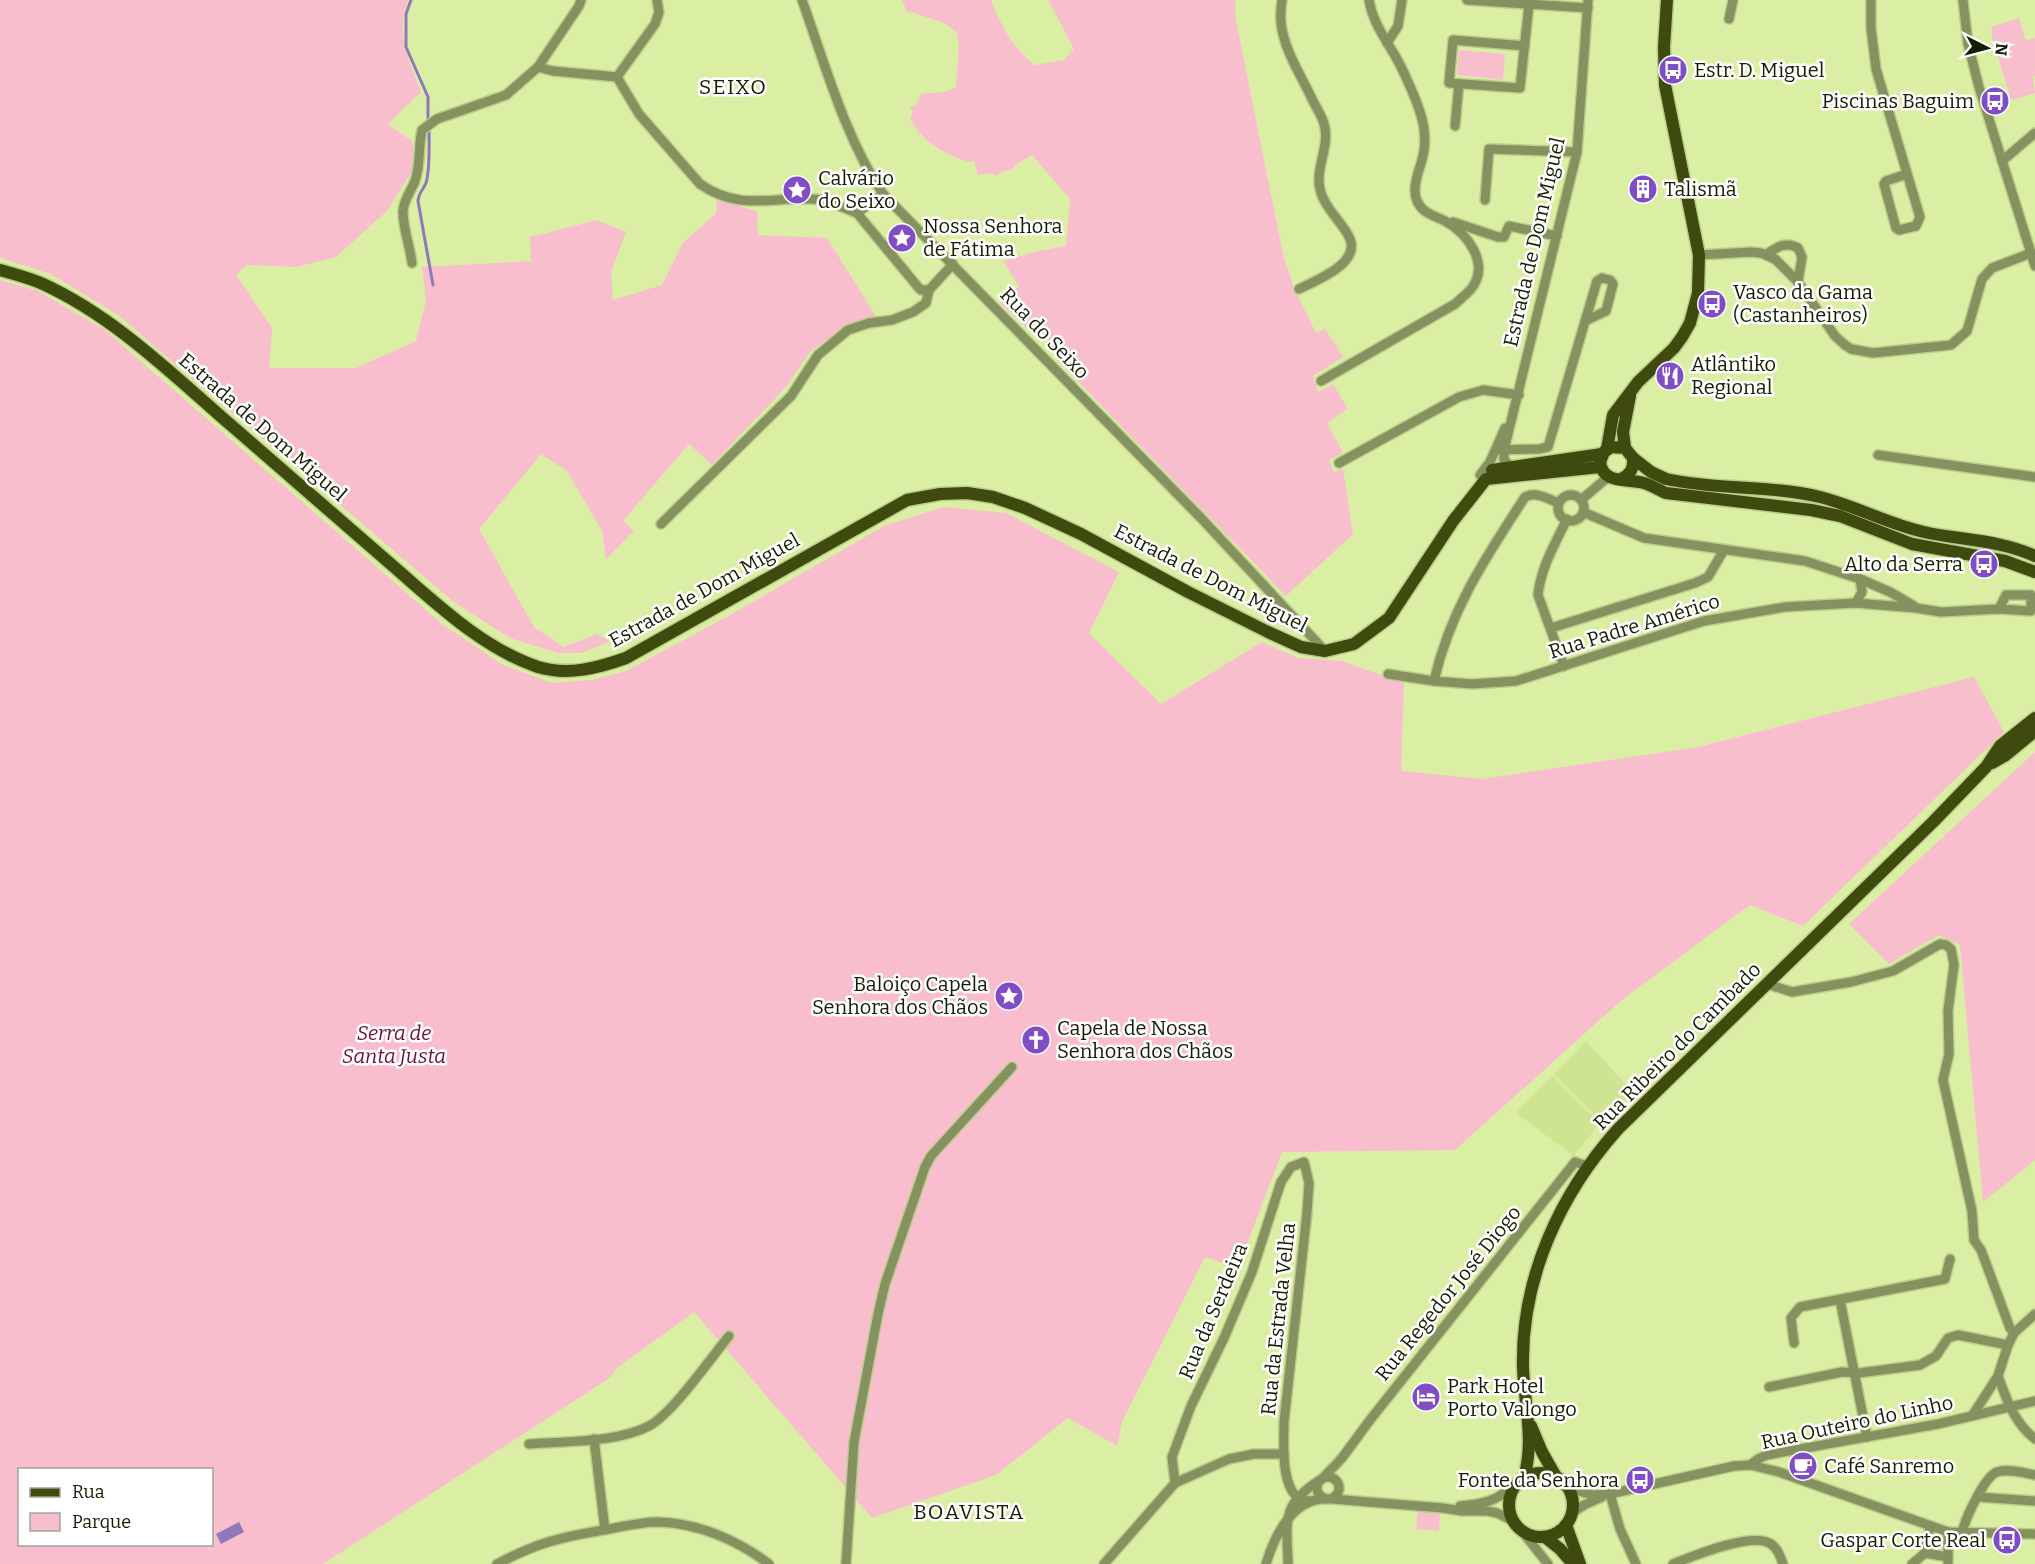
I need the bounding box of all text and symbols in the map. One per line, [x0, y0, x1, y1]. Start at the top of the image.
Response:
north arrow [1957, 18, 2017, 78]
text: N [1991, 42, 2012, 57]
bus stop icon: Estr. D. Miguel [1657, 54, 1689, 86]
place label: Estr. D. Miguel [1694, 58, 1825, 82]
district label: SEIXO [699, 74, 767, 100]
bus stop icon: Piscinas Baguim [1979, 85, 2011, 117]
place label: Piscinas Baguim [1822, 89, 1974, 113]
street label: Estrada de Dom Miguel [1498, 135, 1570, 349]
place label: Calvário do Seixo [818, 166, 895, 213]
building icon: Talismã [1627, 173, 1659, 205]
place icon: Calvário do Seixo [781, 174, 813, 206]
place label: Talismã [1664, 177, 1737, 201]
place label: Nossa Senhora de Fátima [923, 214, 1063, 261]
place icon: Nossa Senhora de Fátima [886, 222, 918, 254]
place label: Vasco da Gama (Castanheiros) [1733, 280, 1873, 327]
street label: Rua do Seixo [996, 282, 1094, 384]
bus stop icon: Vasco da Gama (Castanheiros) [1696, 288, 1728, 320]
street label: Estrada de Dom Miguel [174, 348, 352, 506]
place label: Atlântiko Regional [1691, 352, 1776, 399]
restaurant icon: Atlântiko Regional [1654, 360, 1686, 392]
street label: Estrada de Dom Miguel [1110, 519, 1312, 637]
street label: Estrada de Dom Miguel [605, 527, 804, 652]
bus stop icon: Alto da Serra [1968, 548, 2000, 580]
place label: Alto da Serra [1844, 552, 1963, 576]
street label: Rua Padre Américo [1546, 589, 1722, 663]
street label: Rua Ribeiro do Cambado [1588, 957, 1766, 1135]
place label: Baloiço Capela Senhora dos Chãos [812, 972, 988, 1019]
place icon: Baloiço Capela Senhora dos Chãos [993, 980, 1025, 1012]
place label: Capela de Nossa Senhora dos Chãos [1057, 1016, 1233, 1063]
park label: Serra de Santa Justa [342, 1021, 446, 1068]
church icon: Capela de Nossa Senhora dos Chãos [1020, 1024, 1052, 1056]
street label: Rua Regedor José Diogo [1370, 1201, 1526, 1385]
street label: Rua da Estrada Velha [1256, 1221, 1300, 1417]
street label: Rua da Serdeira [1173, 1239, 1253, 1383]
place label: Park Hotel Porto Valongo [1447, 1374, 1577, 1421]
hotel icon: Park Hotel Porto Valongo [1410, 1381, 1442, 1413]
street label: Rua Outeiro do Linho [1759, 1390, 1955, 1454]
cafe icon: Café Sanremo [1787, 1450, 1819, 1482]
place label: Café Sanremo [1824, 1454, 1954, 1478]
bus stop icon: Fonte da Senhora [1624, 1464, 1656, 1496]
legend [18, 1468, 213, 1546]
place label: Fonte da Senhora [1458, 1468, 1619, 1492]
text: Rua [72, 1481, 105, 1503]
district label: BOAVISTA [913, 1499, 1025, 1525]
text: Parque [72, 1511, 131, 1533]
bus stop icon: Gaspar Corte Real [1991, 1524, 2023, 1556]
place label: Gaspar Corte Real [1820, 1528, 1986, 1552]

